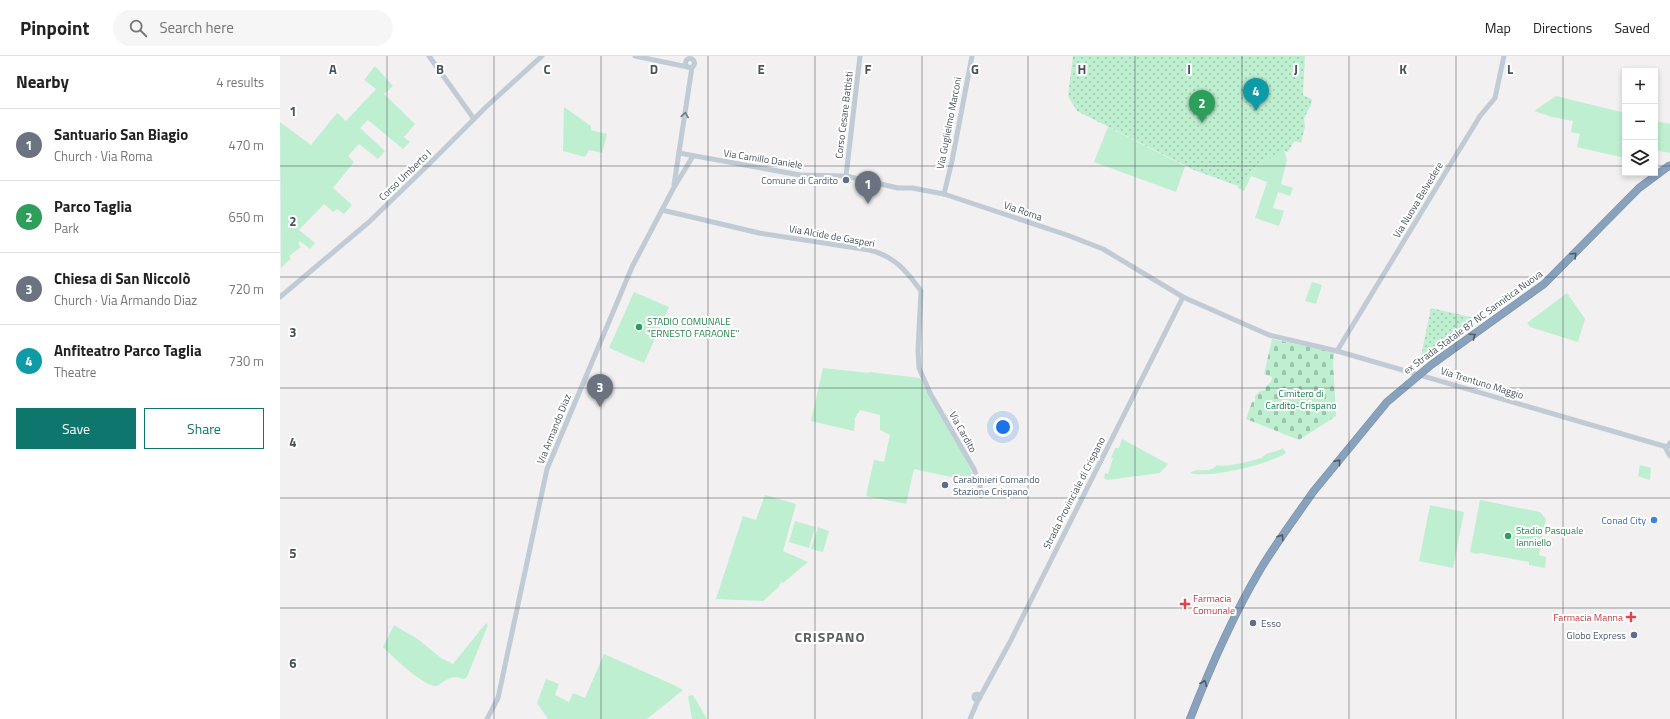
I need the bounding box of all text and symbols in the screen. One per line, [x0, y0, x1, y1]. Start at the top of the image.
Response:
search box [113, 10, 393, 46]
text: Pinpoint [20, 13, 89, 42]
text: Search here [159, 16, 234, 39]
icon: search [127, 17, 149, 39]
text: Map [1485, 17, 1511, 38]
text: Directions [1533, 17, 1592, 38]
text: Saved [1614, 17, 1650, 38]
text: A [329, 59, 337, 79]
text: B [436, 59, 444, 79]
text: C [543, 59, 551, 79]
text: D [650, 59, 658, 79]
text: E [757, 59, 765, 79]
text: F [865, 59, 872, 79]
text: G [971, 59, 979, 79]
text: H [1078, 59, 1086, 79]
text: I [1187, 59, 1191, 79]
text: J [1294, 59, 1298, 79]
text: K [1399, 59, 1407, 79]
text: L [1507, 59, 1513, 79]
map controls [1622, 68, 1658, 176]
button: + [1622, 68, 1658, 104]
text: Nearby [16, 69, 69, 95]
street label: Corso Cesare Battisti [831, 71, 857, 159]
text: 4 results [216, 72, 264, 92]
street label: Via Guglielmo Marconi [933, 76, 965, 170]
pin: 4 [1243, 78, 1269, 111]
pin: 2 [1189, 90, 1215, 123]
text: 1 [289, 101, 297, 121]
button: − [1622, 104, 1658, 140]
one-way arrow [680, 112, 689, 118]
text: Santuario San Biagio [54, 123, 188, 146]
text: 1 [25, 135, 33, 155]
text: 470 m [228, 135, 264, 155]
button: layers [1622, 140, 1658, 176]
street label: Via Camillo Daniele [722, 145, 804, 173]
text: Church · Via Roma [54, 146, 152, 166]
street label: Corso Umberto I [375, 146, 435, 204]
street label: Via Nuova Belvedere [1389, 159, 1447, 241]
pin: 1 [855, 171, 881, 204]
place label: Comune di Cardito [761, 173, 838, 188]
marker: Comune di Cardito [841, 175, 851, 185]
text: Parco Taglia [54, 195, 132, 218]
street label: Via Roma [1002, 197, 1044, 225]
text: 2 [25, 207, 33, 227]
text: 650 m [228, 207, 264, 227]
text: 2 [289, 211, 297, 231]
text: Park [54, 218, 79, 238]
street label: Via Alcide de Gasperi [788, 221, 876, 251]
one-way arrow [1569, 252, 1577, 260]
street label: ex Strada Statale 87 NC Sannitica Nuova [1400, 266, 1546, 378]
text: Chiesa di San Niccolò [54, 267, 190, 290]
text: 3 [25, 279, 33, 299]
text: 720 m [228, 279, 264, 299]
text: Church · Via Armando Diaz [54, 290, 197, 310]
place label: STADIO COMUNALE "ERNESTO FARAONE" [647, 314, 740, 341]
text: 3 [289, 322, 297, 342]
marker: STADIO COMUNALE "ERNESTO FARAONE" [634, 322, 644, 332]
one-way arrow [1468, 334, 1475, 341]
text: Anfiteatro Parco Taglia [54, 339, 202, 362]
text: 4 [25, 351, 33, 371]
text: 730 m [228, 351, 264, 371]
text: Theatre [54, 362, 96, 382]
street label: Via Trentuno Maggio [1439, 363, 1525, 403]
pin: 3 [587, 374, 613, 407]
park label: Cimitero di Cardito-Crispano [1265, 386, 1337, 413]
street label: Via Armando Diaz [533, 391, 575, 466]
button: Save [16, 408, 136, 449]
button: Share [144, 408, 264, 449]
street label: Via Cardito [945, 409, 981, 455]
your location [993, 417, 1013, 437]
text: 4 [289, 432, 297, 452]
street label: Strada Provinciale di Crispano [1039, 434, 1109, 552]
one-way arrow [1333, 460, 1340, 467]
place label: Carabinieri Comando Stazione Crispano [953, 472, 1040, 499]
marker: Carabinieri Comando Stazione Crispano [940, 480, 950, 490]
place label: Conad City [1602, 513, 1646, 528]
marker: Conad City [1649, 515, 1659, 525]
place label: Stadio Pasquale Ianniello [1516, 523, 1583, 550]
marker: Stadio Pasquale Ianniello [1503, 531, 1513, 541]
one-way arrow [1276, 534, 1284, 541]
text: 5 [289, 543, 297, 563]
place label: Farmacia Comunale [1193, 591, 1235, 618]
marker: Farmacia Comunale [1180, 599, 1190, 609]
place label: Farmacia Manna [1553, 610, 1623, 625]
marker: Farmacia Manna [1626, 612, 1636, 622]
place label: Esso [1261, 616, 1281, 631]
marker: Esso [1248, 618, 1258, 628]
district label: CRISPANO [794, 626, 866, 647]
place label: Globo Express [1566, 628, 1626, 643]
marker: Globo Express [1629, 630, 1639, 640]
text: 6 [289, 653, 297, 673]
one-way arrow [1200, 679, 1208, 686]

